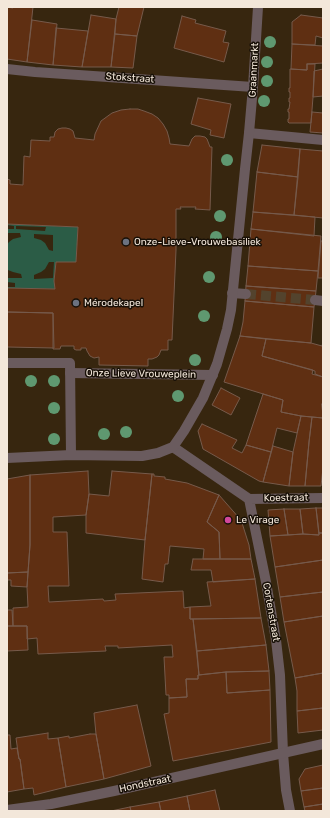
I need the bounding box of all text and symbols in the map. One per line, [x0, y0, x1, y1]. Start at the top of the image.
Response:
street label: Graanmarkt [247, 42, 261, 98]
street label: Stokstraat [105, 70, 155, 86]
place label: Onze-Lieve-Vrouwebasiliek [134, 236, 261, 248]
marker: Onze-Lieve-Vrouwebasiliek [121, 237, 131, 247]
place label: Mérodekapel [84, 297, 143, 309]
marker: Mérodekapel [71, 298, 81, 308]
street label: Onze Lieve Vrouweplein [86, 367, 196, 381]
street label: Koestraat [264, 492, 308, 504]
place label: Le Virage [236, 514, 279, 526]
marker: Le Virage [223, 515, 233, 525]
street label: Cortenstraat [260, 582, 282, 642]
street label: Hondstraat [118, 773, 172, 795]

